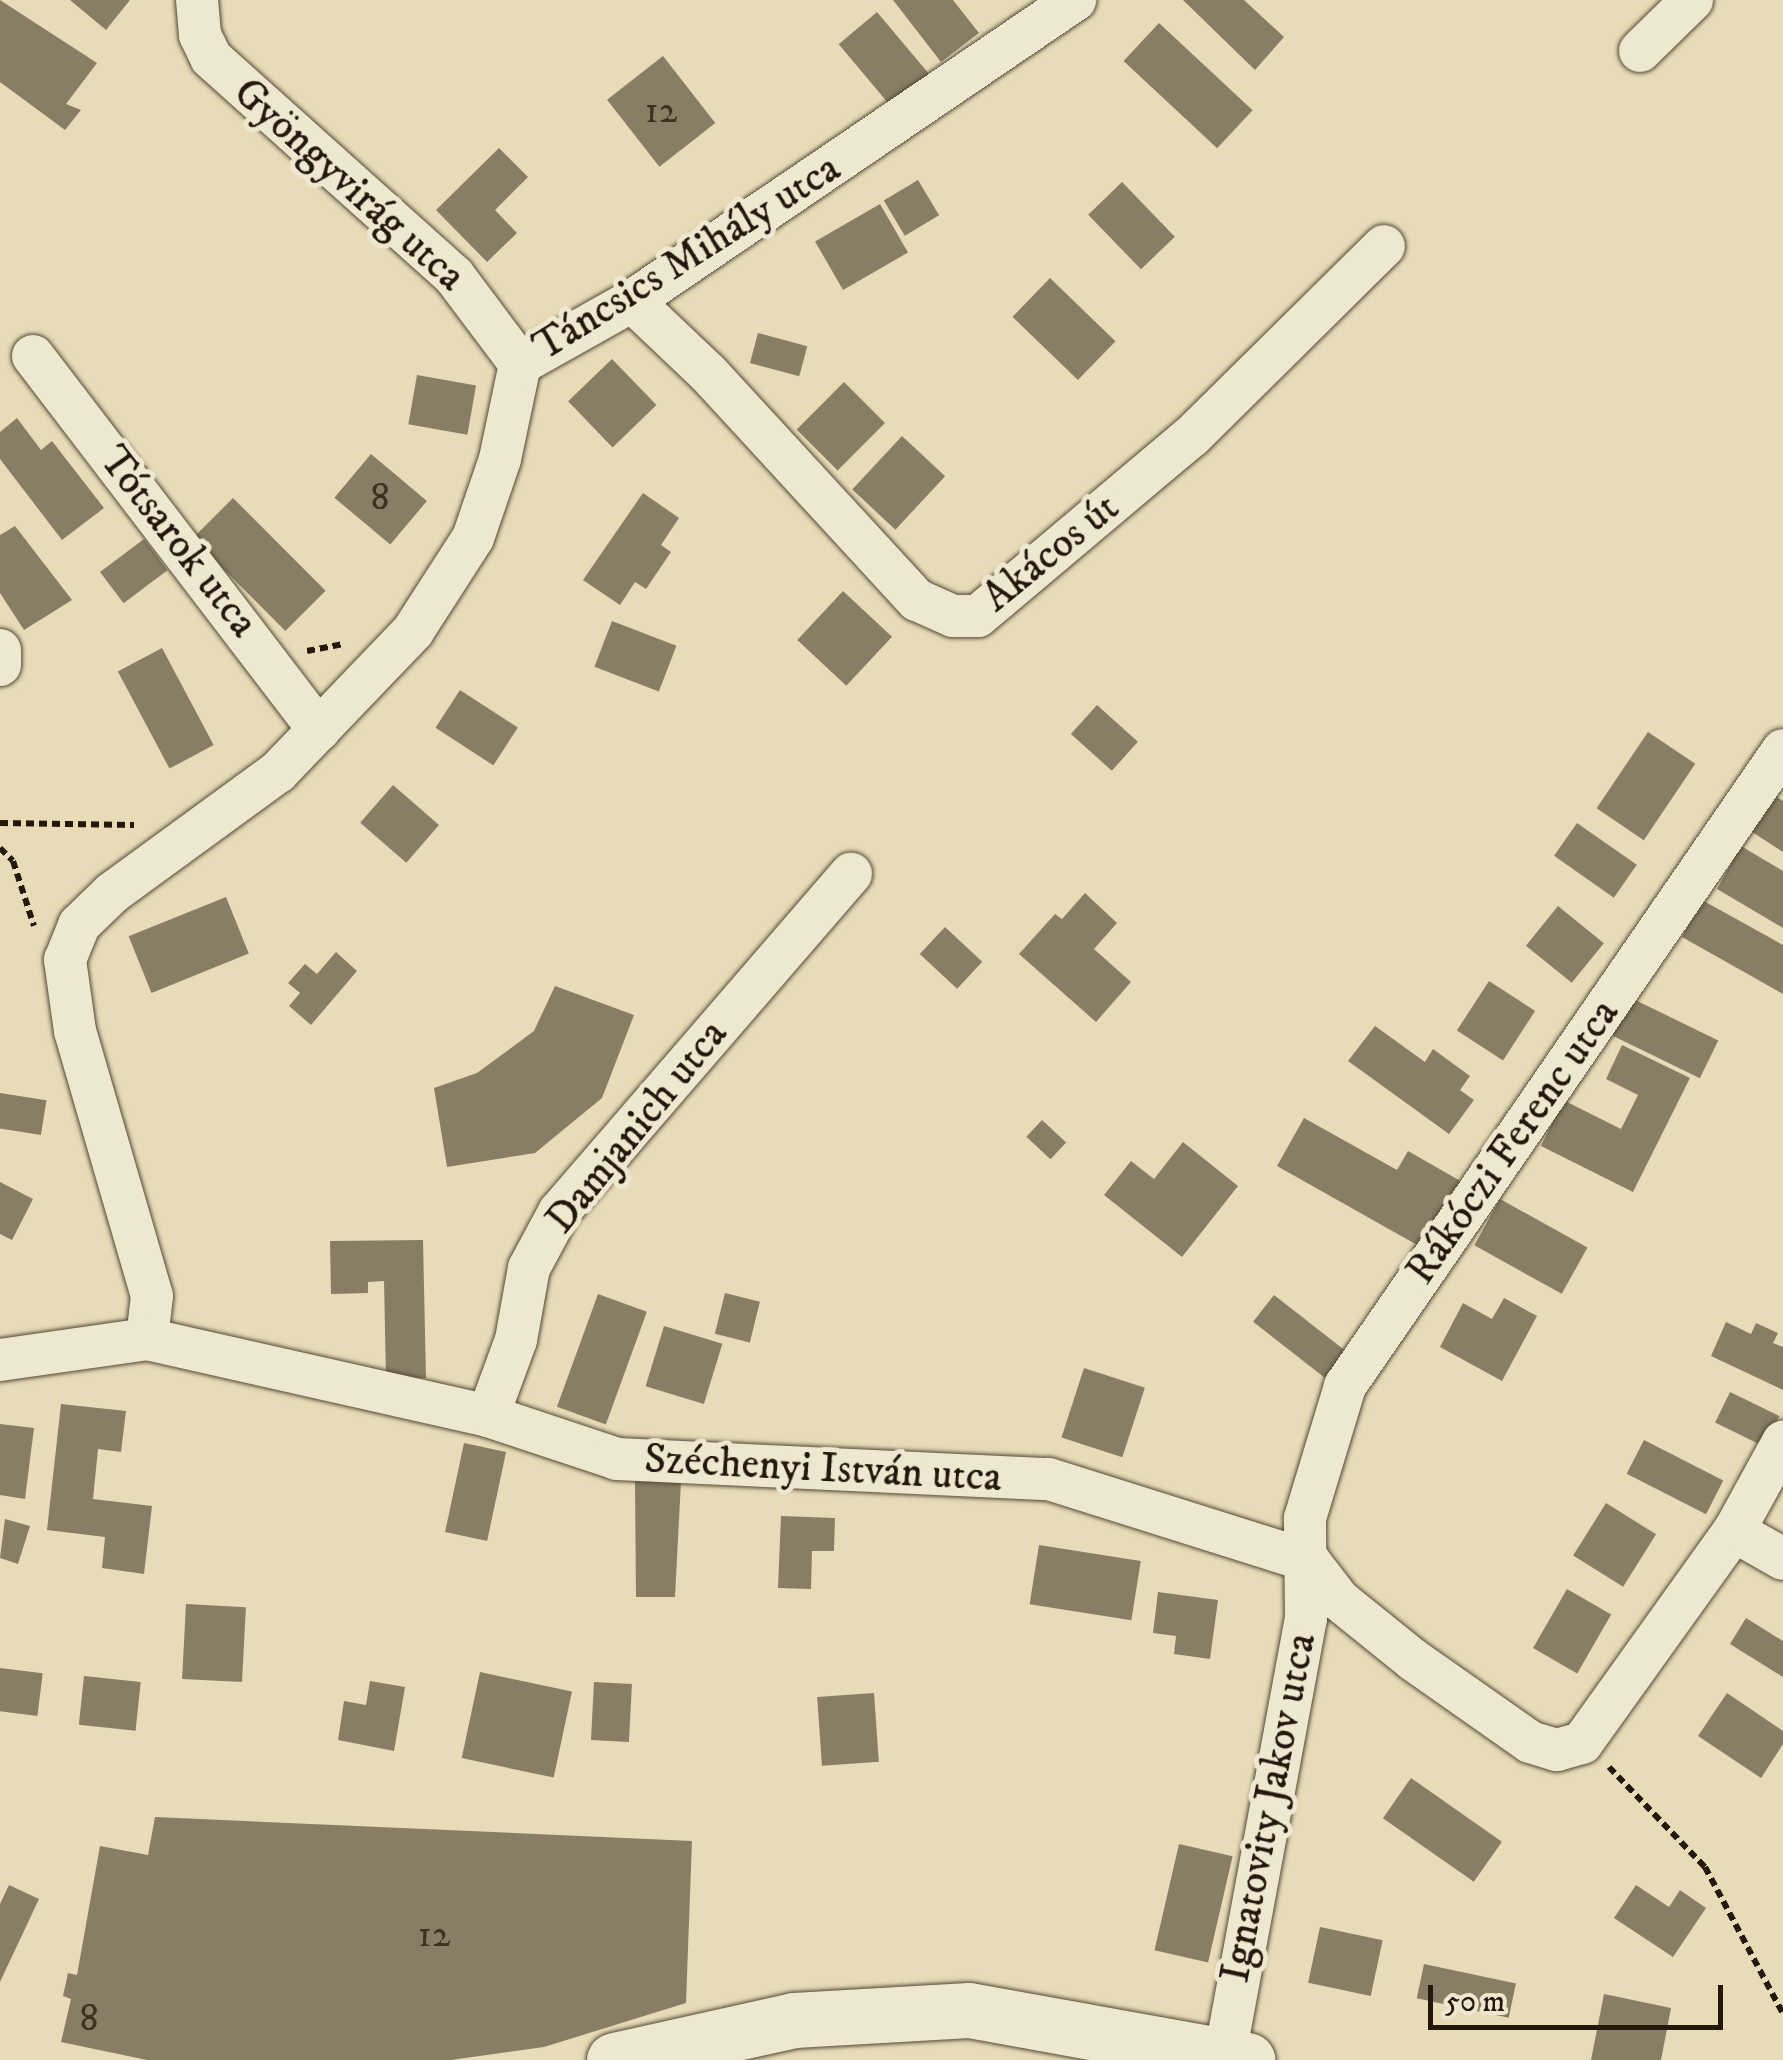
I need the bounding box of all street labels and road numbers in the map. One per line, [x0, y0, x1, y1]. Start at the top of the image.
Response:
street label: Gyöngyvirág utca [223, 68, 475, 302]
street label: Táncsics Mihály utca [524, 143, 850, 373]
street label: Tótsarok utca [88, 436, 268, 648]
street label: Akácos út [973, 483, 1129, 623]
street label: Rákóczi Ferenc utca [1396, 990, 1630, 1294]
street label: Damjanich utca [536, 1010, 738, 1244]
street label: Széchenyi István utca [643, 1434, 1003, 1504]
street label: Ignatovity Jakov utca [1210, 1629, 1328, 1987]

